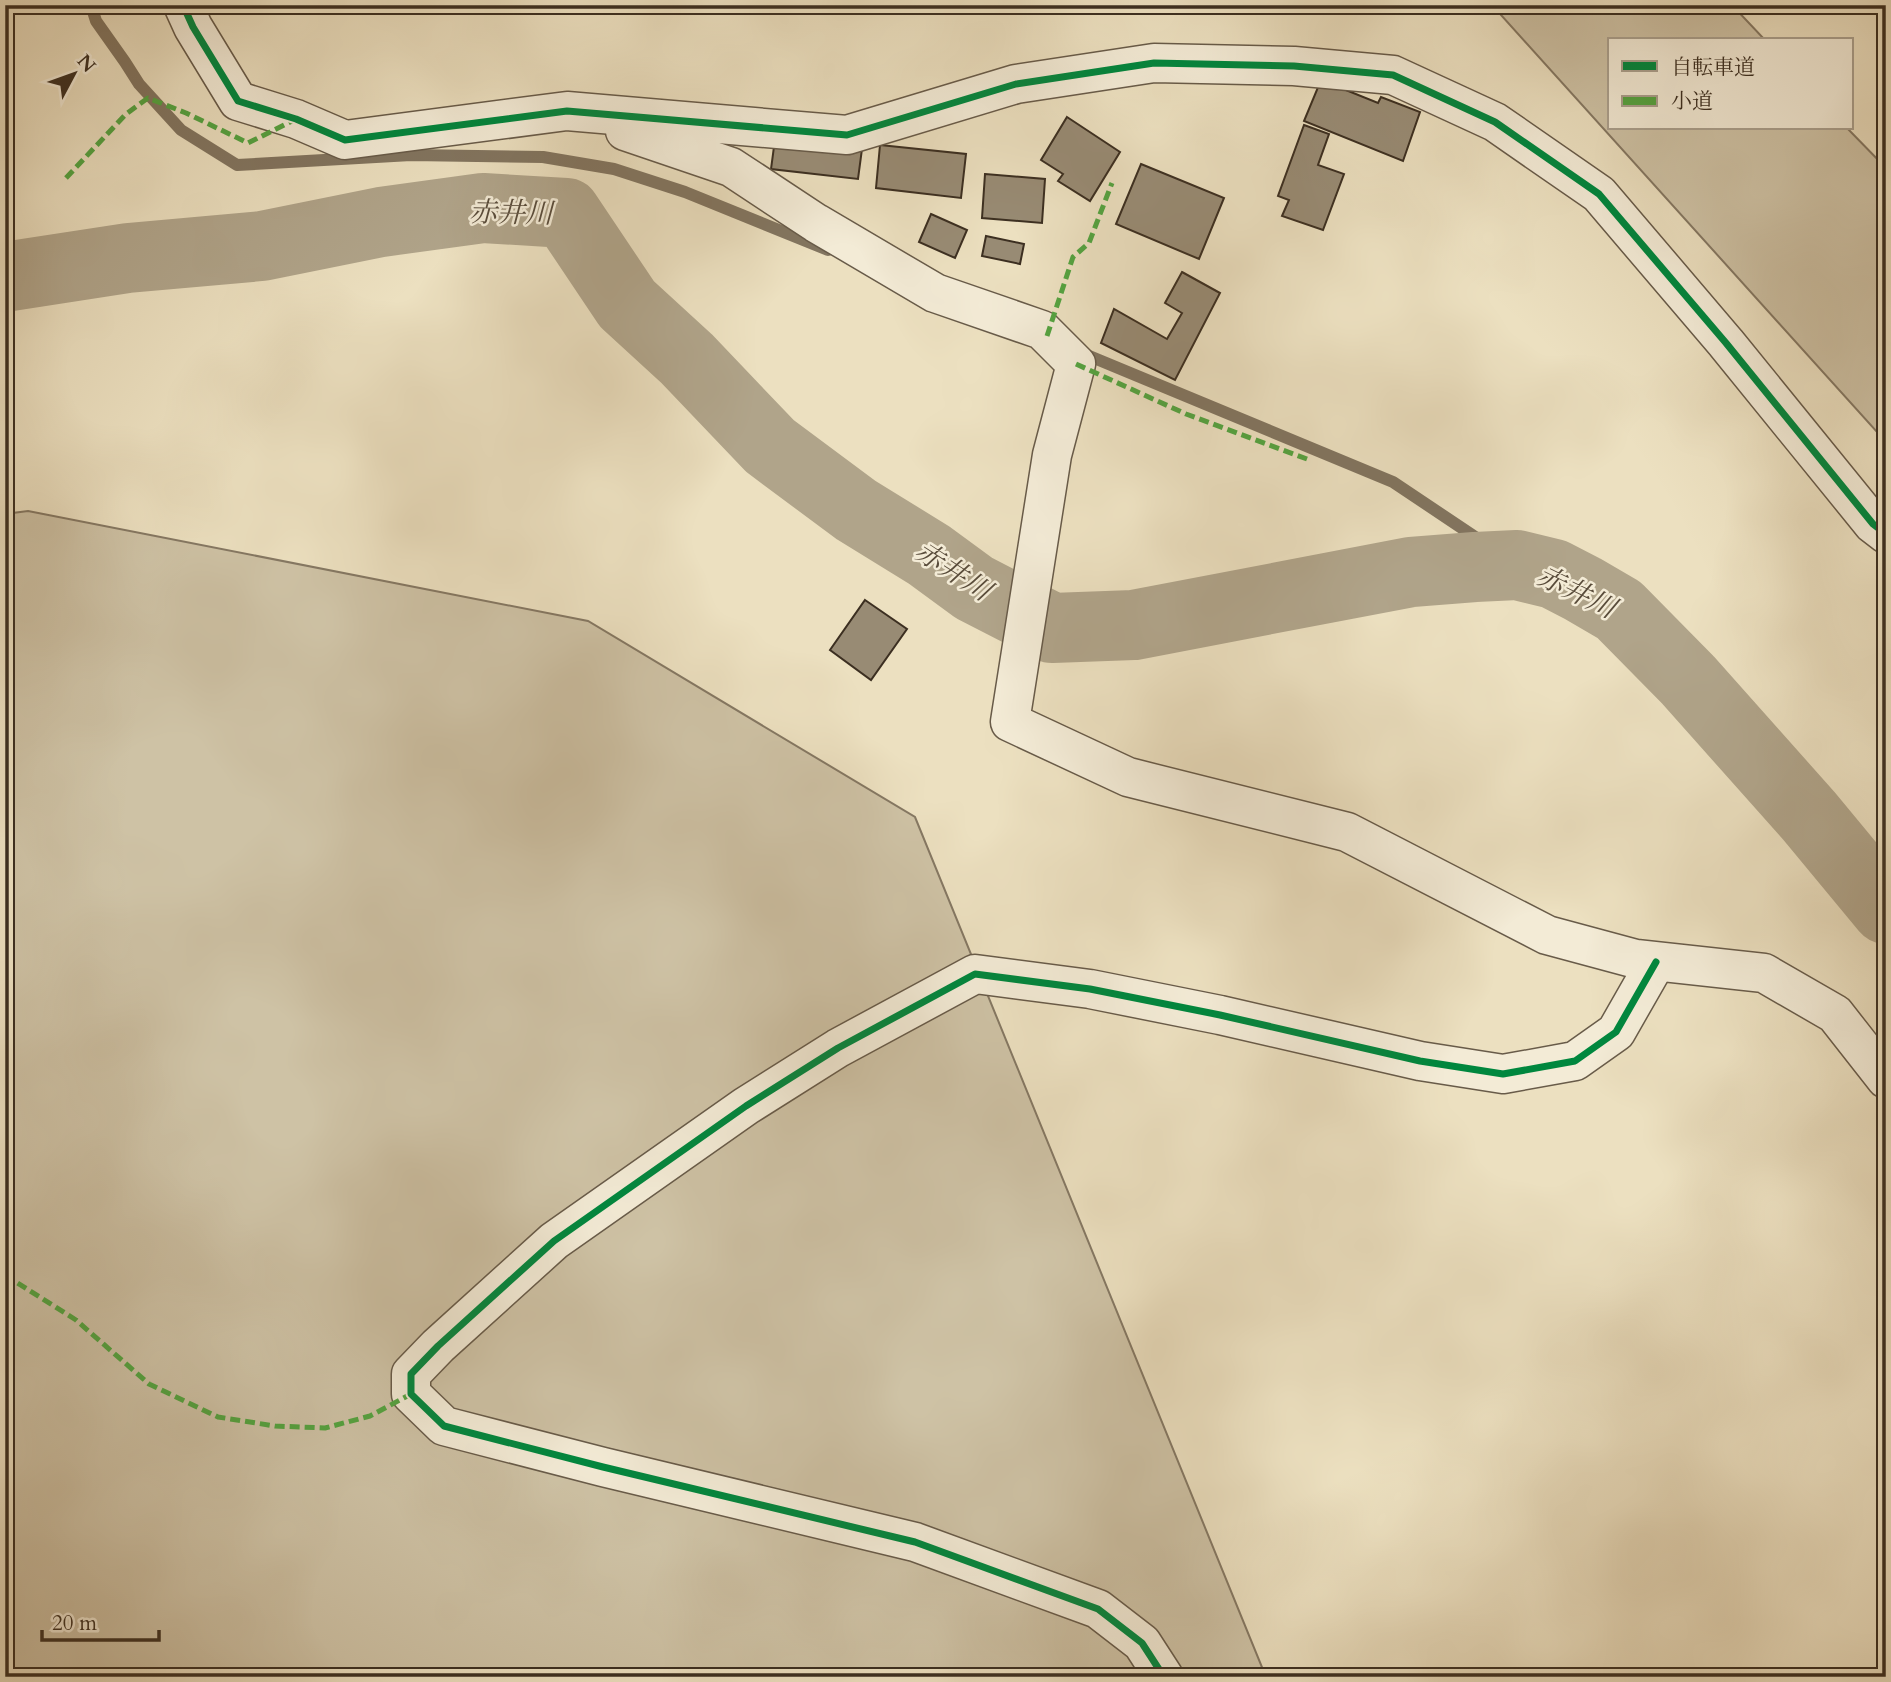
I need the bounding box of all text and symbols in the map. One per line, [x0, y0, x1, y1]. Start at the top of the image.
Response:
north arrow [38, 38, 108, 108]
legend [1608, 38, 1853, 130]
text: N [71, 49, 102, 79]
text: 自転車道 [1671, 53, 1755, 82]
text: 小道 [1671, 87, 1713, 116]
water label: 赤井川 [469, 193, 556, 233]
water label: 赤井川 [907, 532, 1001, 611]
water label: 赤井川 [1530, 557, 1625, 629]
scale bar [42, 1598, 159, 1642]
text: 20 m [52, 1609, 97, 1638]

